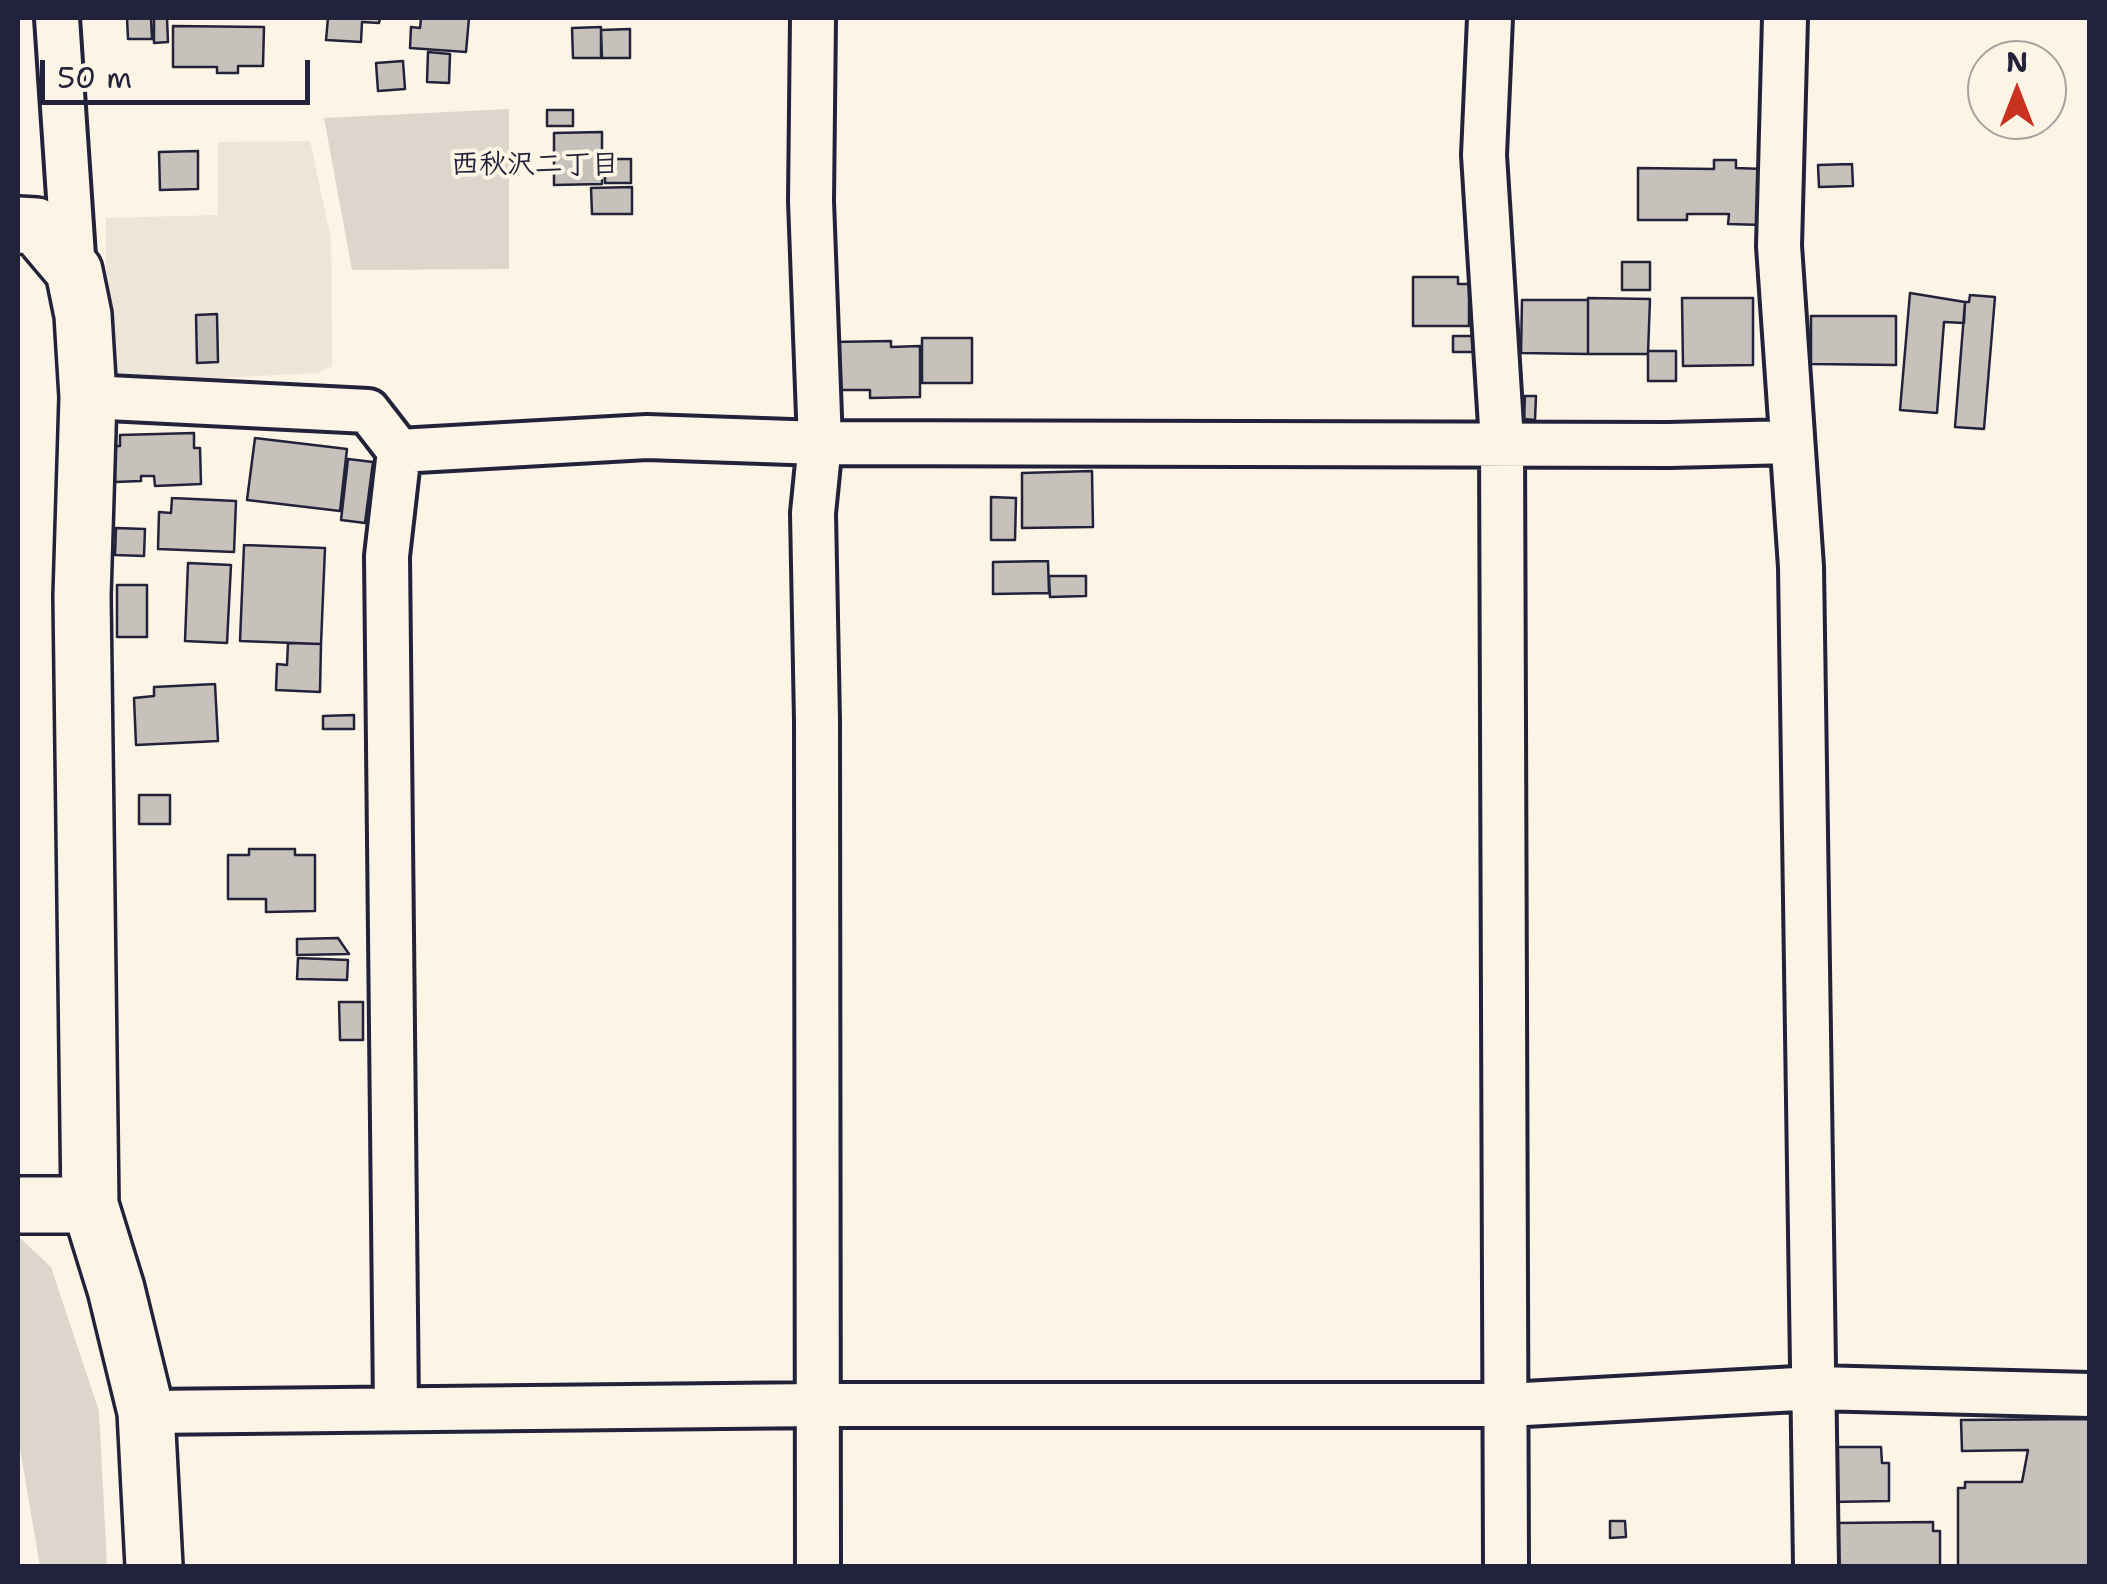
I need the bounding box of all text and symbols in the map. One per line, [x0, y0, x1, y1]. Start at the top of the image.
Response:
scale bar [45, 40, 315, 102]
north arrow [1967, 40, 2067, 140]
text: N [2006, 43, 2028, 81]
text: 50 m [57, 57, 132, 98]
district label: 西秋沢二丁目 [451, 149, 619, 183]

